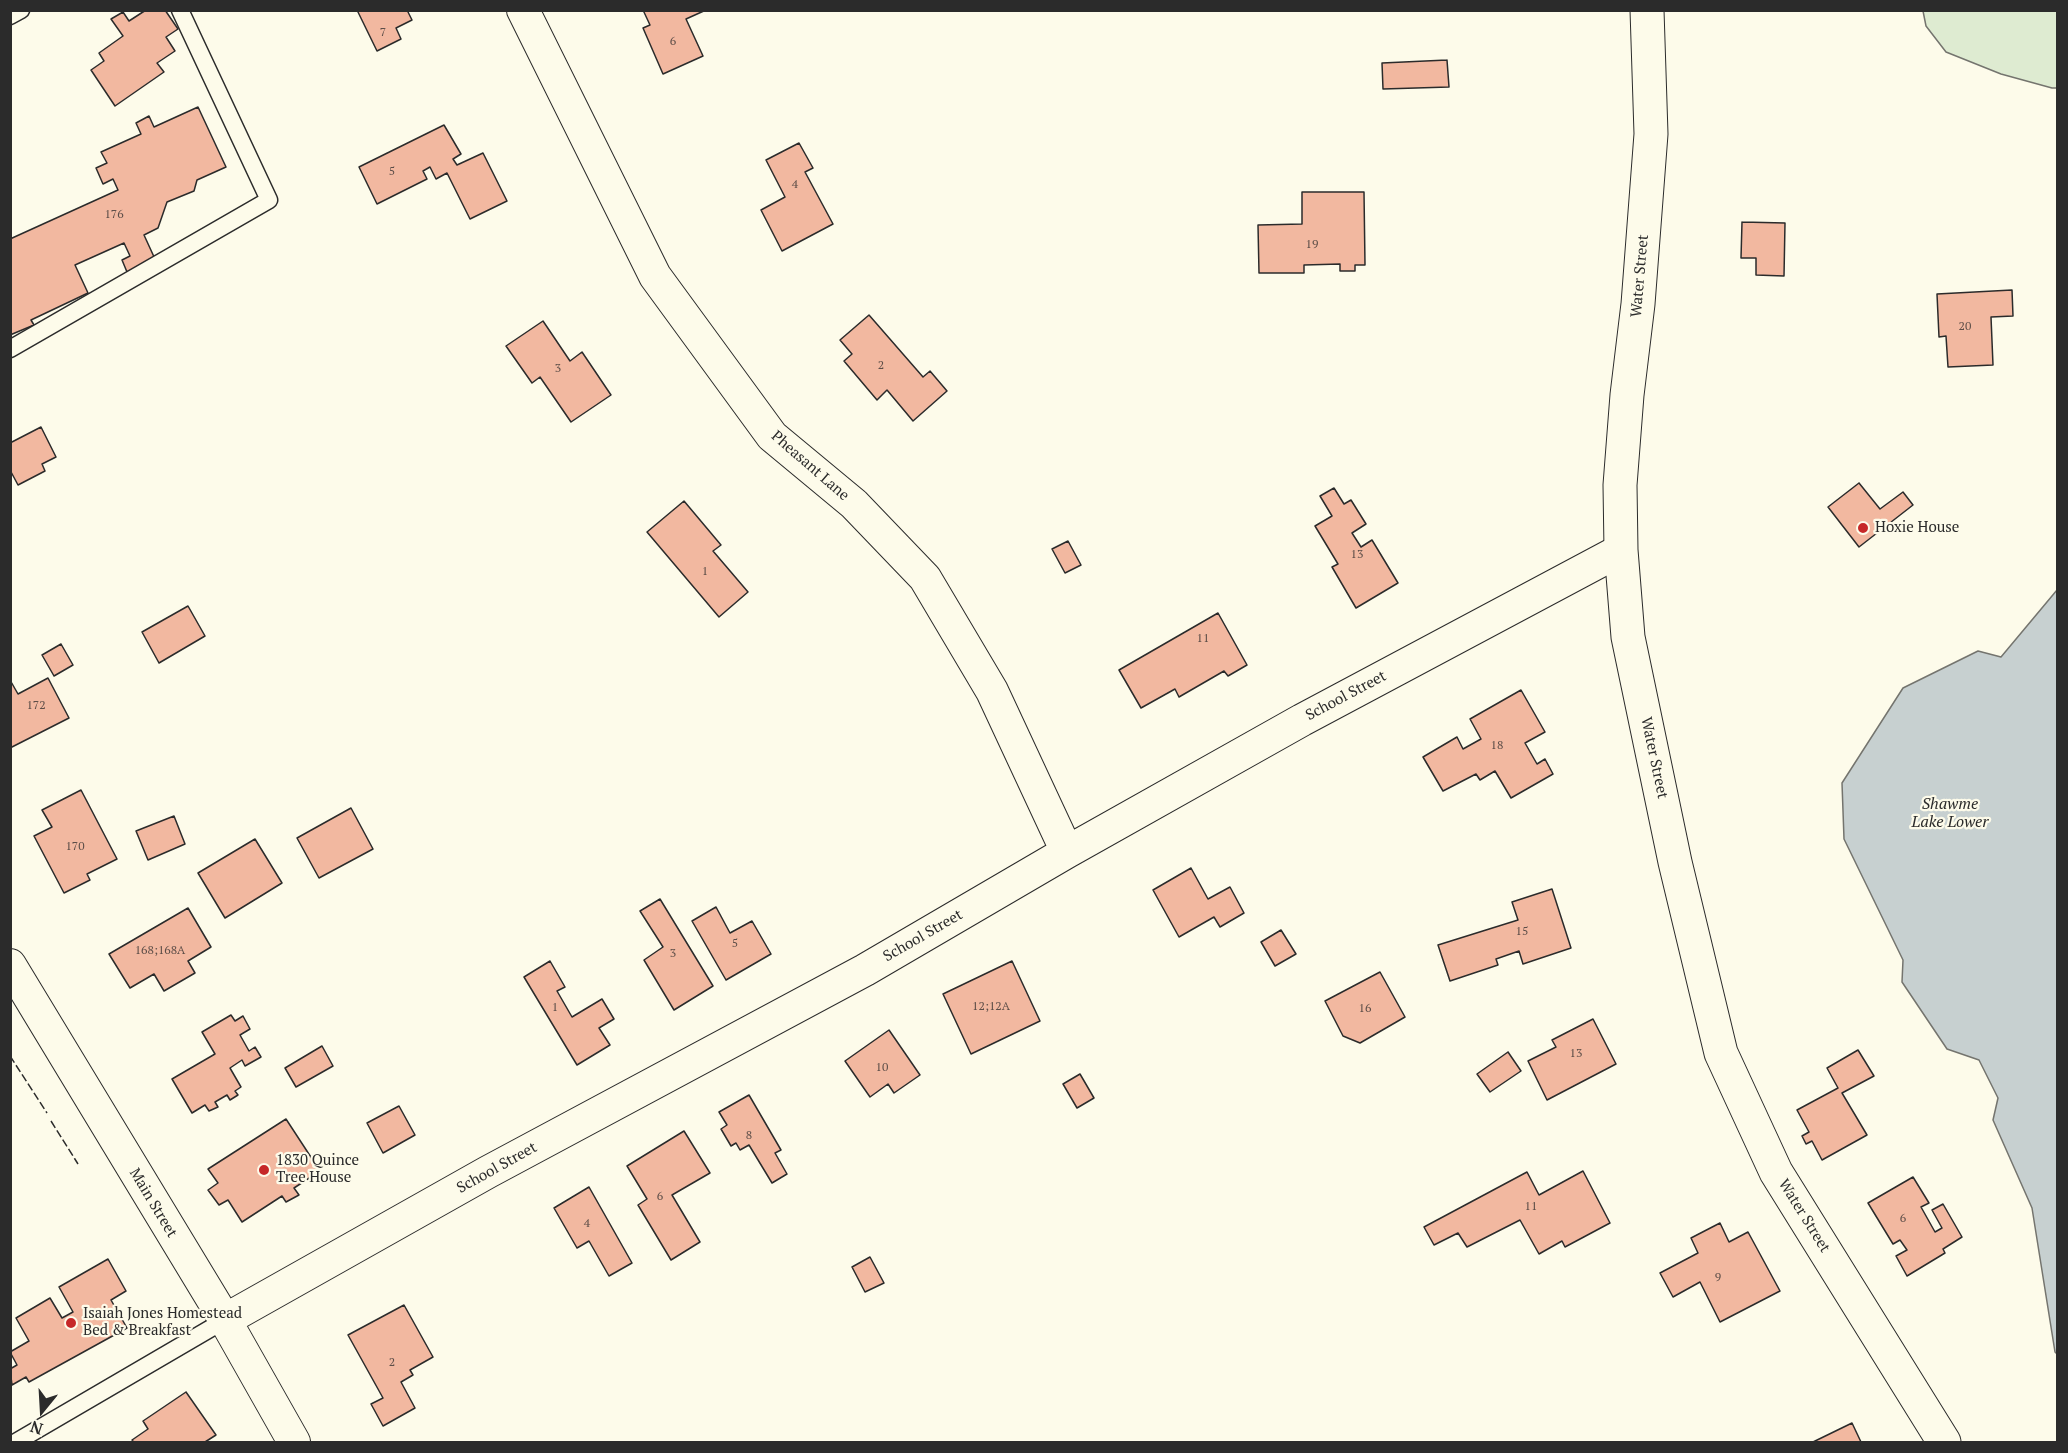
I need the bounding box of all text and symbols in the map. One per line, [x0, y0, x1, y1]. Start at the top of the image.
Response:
house number: 7 [380, 26, 386, 40]
house number: 6 [670, 35, 676, 49]
house number: 5 [389, 165, 395, 179]
house number: 4 [792, 178, 798, 192]
house number: 176 [104, 208, 124, 222]
street label: Water Street [1627, 234, 1653, 318]
house number: 19 [1306, 238, 1318, 252]
house number: 20 [1959, 320, 1971, 334]
house number: 2 [878, 359, 884, 373]
house number: 3 [555, 362, 561, 376]
street label: Pheasant Lane [767, 427, 853, 505]
place label: Hoxie House [1875, 519, 1959, 537]
marker: Hoxie House [1856, 521, 1870, 535]
house number: 13 [1351, 548, 1363, 562]
house number: 1 [702, 565, 708, 579]
house number: 11 [1197, 632, 1209, 646]
street label: School Street [1303, 667, 1389, 725]
house number: 172 [26, 699, 46, 713]
street label: Water Street [1637, 715, 1671, 801]
house number: 18 [1491, 739, 1503, 753]
water label: Shawme Lake Lower [1912, 794, 1988, 832]
house number: 170 [65, 840, 85, 854]
street label: School Street [880, 906, 966, 966]
house number: 15 [1516, 925, 1528, 939]
house number: 5 [732, 937, 738, 951]
house number: 168;168A [135, 944, 185, 958]
house number: 3 [670, 947, 676, 961]
house number: 12;12A [972, 1000, 1010, 1014]
house number: 1 [552, 1001, 558, 1015]
house number: 16 [1359, 1002, 1371, 1016]
house number: 13 [1570, 1047, 1582, 1061]
house number: 10 [876, 1061, 888, 1075]
house number: 8 [746, 1129, 752, 1143]
street label: School Street [454, 1139, 540, 1197]
place label: 1830 Quince Tree House [276, 1152, 359, 1187]
marker: 1830 Quince Tree House [257, 1163, 271, 1177]
street label: Main Street [125, 1165, 181, 1241]
street label: Water Street [1774, 1176, 1834, 1256]
house number: 6 [657, 1190, 663, 1204]
house number: 11 [1525, 1200, 1537, 1214]
house number: 6 [1900, 1212, 1906, 1226]
house number: 4 [584, 1217, 590, 1231]
house number: 9 [1715, 1271, 1721, 1285]
place label: Isaiah Jones Homestead Bed & Breakfast [83, 1305, 242, 1340]
marker: Isaiah Jones Homestead Bed & Breakfast [64, 1316, 78, 1330]
house number: 2 [389, 1356, 395, 1370]
north arrow [12, 1381, 72, 1441]
text: N [27, 1416, 46, 1440]

